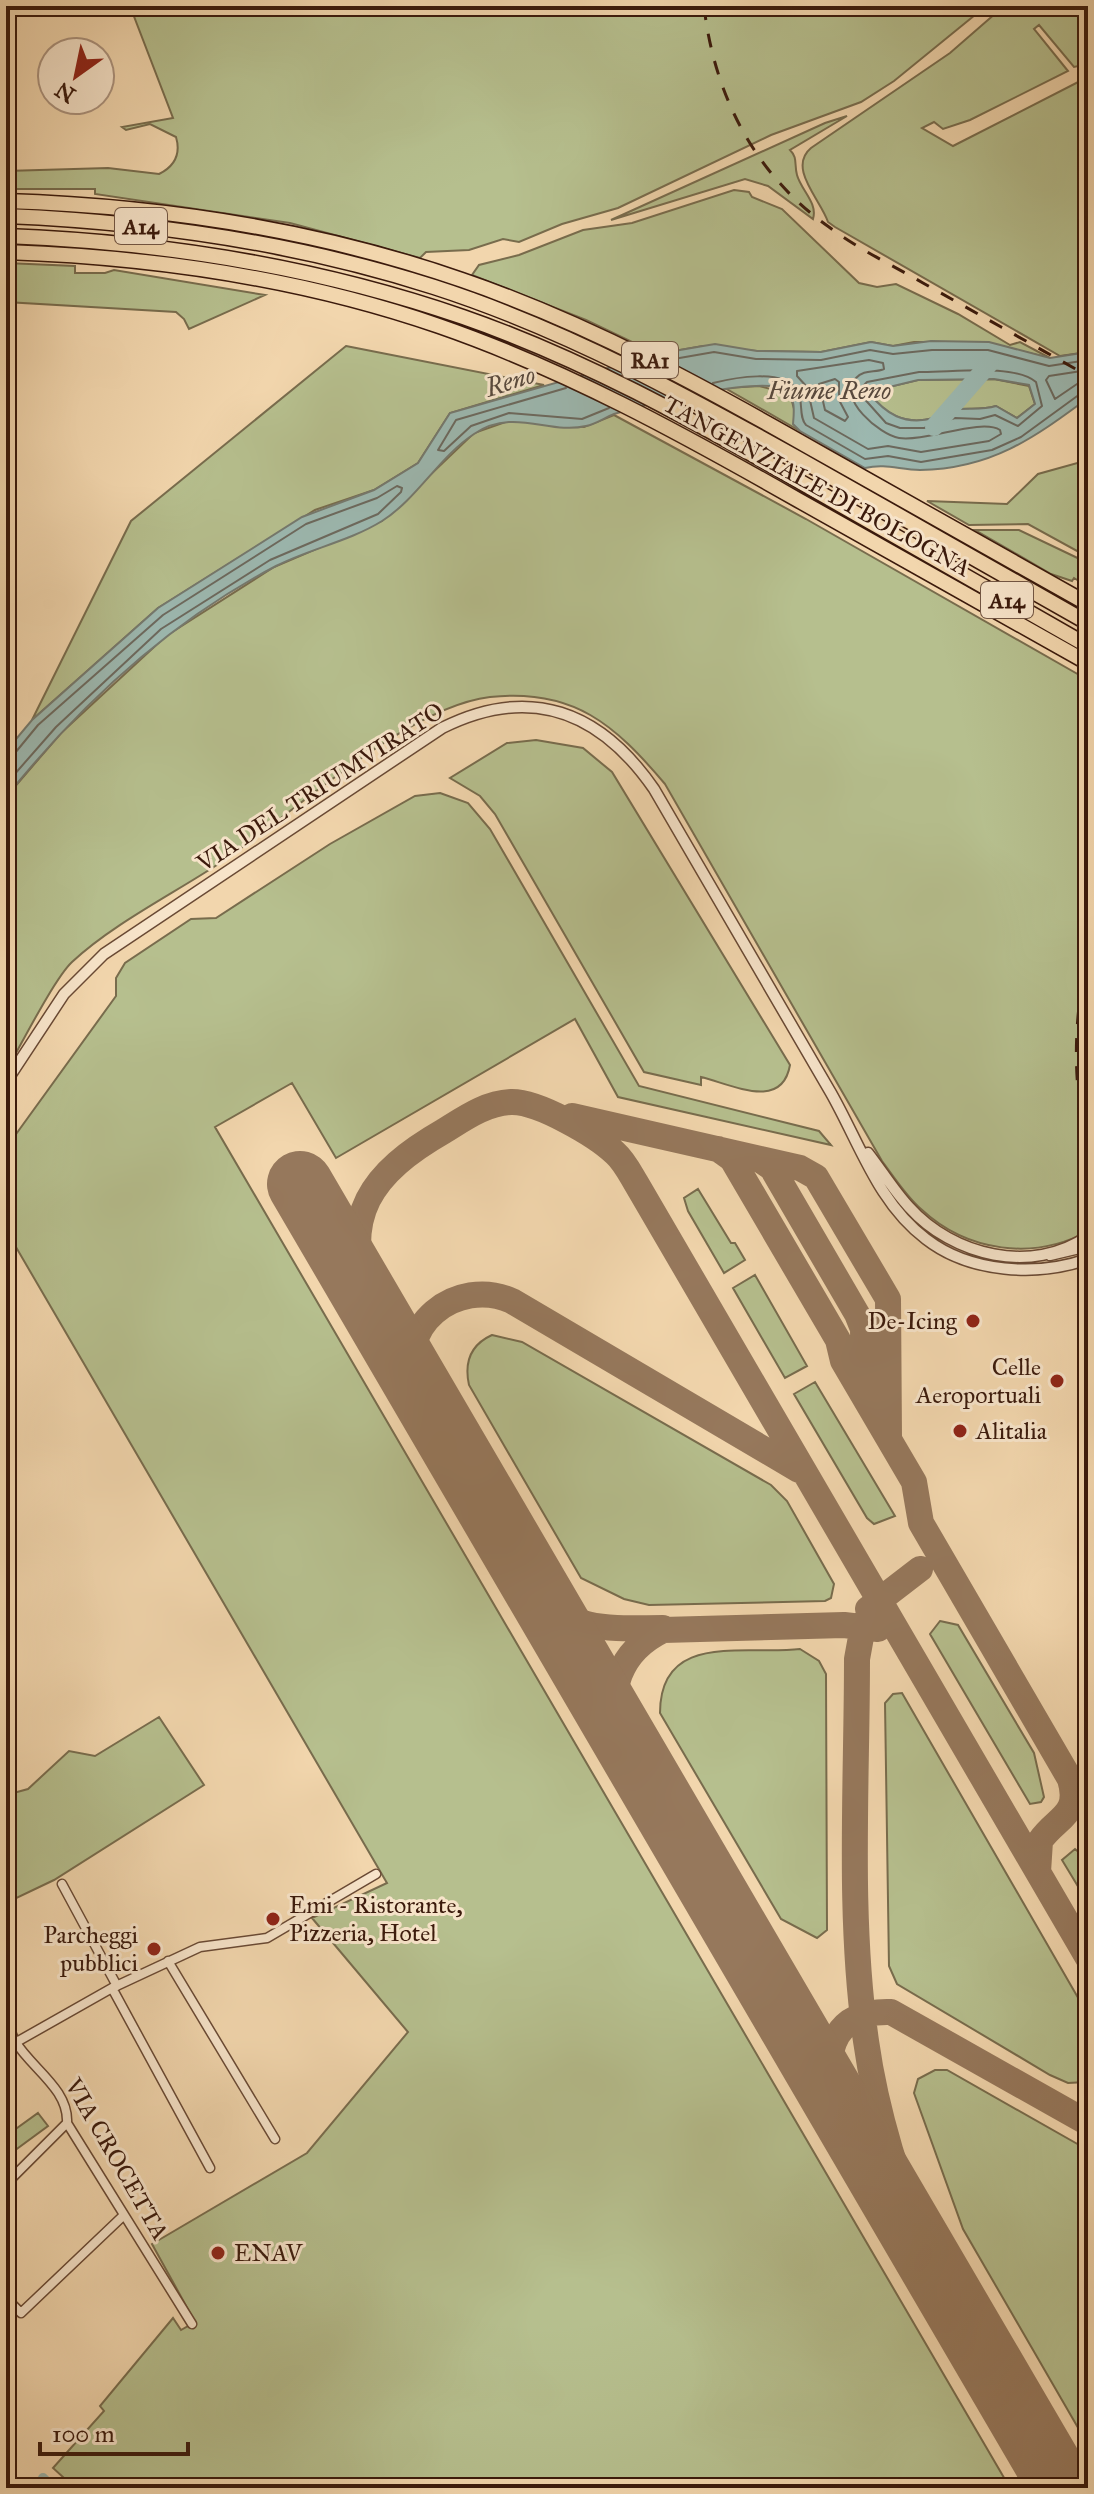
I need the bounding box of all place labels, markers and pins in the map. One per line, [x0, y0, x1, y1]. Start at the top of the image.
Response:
place label: De-Icing [867, 1306, 958, 1336]
marker: De-Icing [964, 1312, 982, 1330]
place label: Celle Aeroportuali [915, 1352, 1041, 1410]
marker: Celle Aeroportuali [1048, 1372, 1066, 1390]
place label: Alitalia [975, 1416, 1048, 1446]
marker: Alitalia [951, 1422, 969, 1440]
place label: Emi - Ristorante, Pizzeria, Hotel [289, 1890, 463, 1948]
marker: Emi - Ristorante, Pizzeria, Hotel [264, 1910, 282, 1928]
place label: Parcheggi pubblici [43, 1920, 138, 1978]
marker: Parcheggi pubblici [145, 1940, 163, 1958]
place label: ENAV [234, 2238, 304, 2268]
marker: ENAV [209, 2244, 227, 2262]

